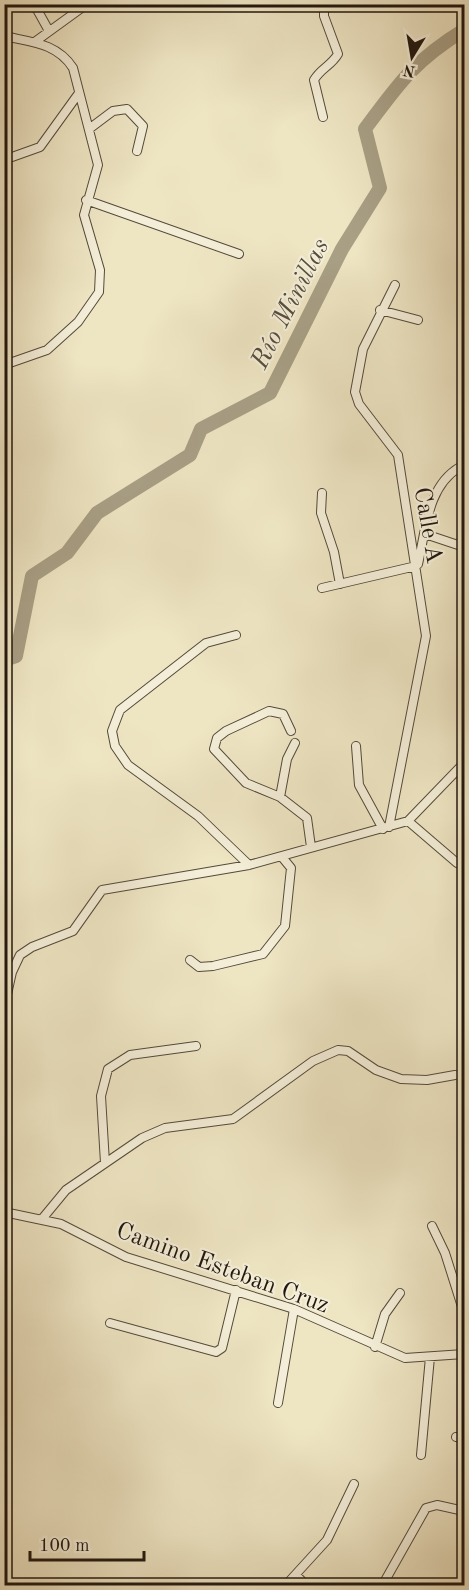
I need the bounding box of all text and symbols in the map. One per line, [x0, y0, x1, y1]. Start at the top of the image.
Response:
north arrow [382, 27, 442, 87]
text: N [401, 61, 417, 79]
water label: Río Minillas [246, 235, 335, 374]
street label: Calle A [409, 485, 446, 565]
street label: Camino Esteban Cruz [113, 1219, 332, 1319]
scale bar [30, 1524, 144, 1562]
text: 100 m [39, 1537, 90, 1555]

